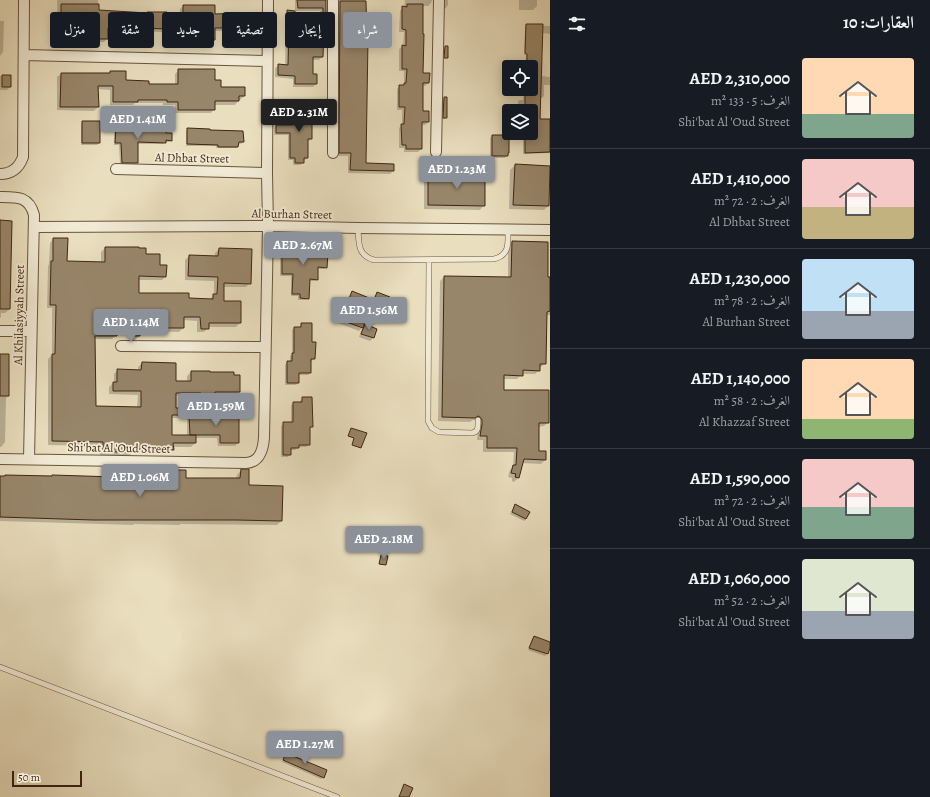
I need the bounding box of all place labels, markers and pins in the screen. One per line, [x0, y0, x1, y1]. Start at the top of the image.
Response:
pin: AED 2.31M [253, 99, 345, 133]
pin: AED 1.41M [92, 106, 184, 140]
pin: AED 1.23M [411, 156, 503, 190]
pin: AED 2.67M [257, 232, 349, 266]
pin: AED 1.56M [323, 297, 415, 331]
pin: AED 1.14M [85, 309, 177, 343]
pin: AED 1.59M [170, 393, 262, 427]
pin: AED 1.06M [94, 464, 186, 498]
pin: AED 2.18M [338, 526, 430, 560]
pin: AED 1.27M [259, 731, 351, 765]

